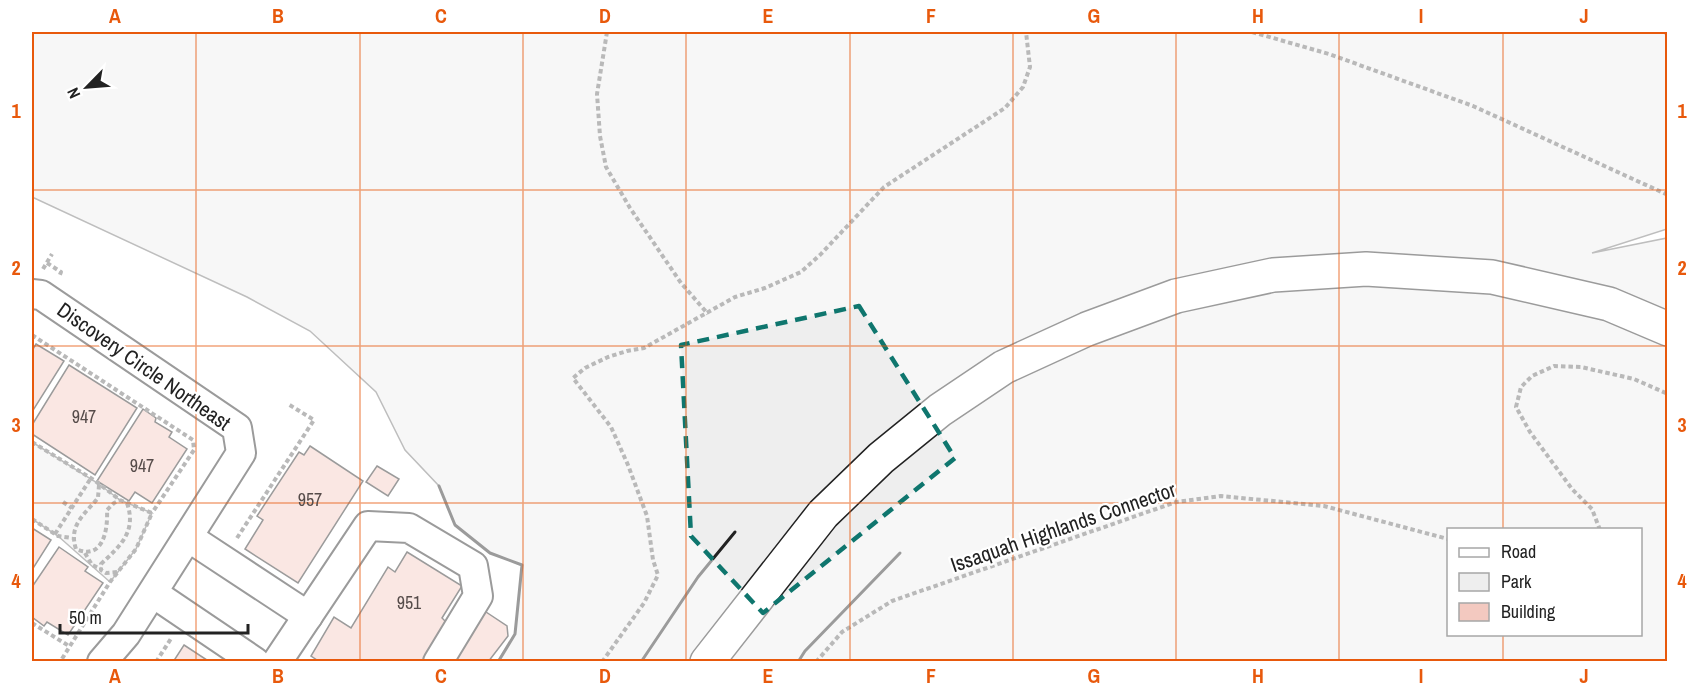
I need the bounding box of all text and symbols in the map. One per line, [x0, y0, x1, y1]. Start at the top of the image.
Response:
text: A [109, 2, 121, 29]
text: B [272, 2, 284, 29]
text: C [435, 2, 447, 29]
text: D [599, 2, 611, 29]
text: E [763, 2, 774, 29]
text: F [926, 2, 936, 29]
text: G [1088, 2, 1100, 29]
text: H [1252, 2, 1264, 29]
text: I [1419, 2, 1423, 29]
text: J [1579, 2, 1589, 29]
north arrow [57, 57, 117, 117]
text: N [61, 84, 85, 102]
text: 1 [11, 97, 21, 124]
text: 1 [1677, 97, 1687, 124]
text: 2 [11, 254, 21, 281]
text: 2 [1677, 254, 1687, 281]
street label: Discovery Circle Northeast [51, 295, 237, 437]
house number: 947 [72, 404, 96, 429]
text: 3 [11, 411, 21, 438]
text: 3 [1677, 411, 1687, 438]
house number: 947 [130, 453, 154, 478]
street label: Issaquah Highlands Connector [946, 475, 1180, 579]
house number: 957 [298, 487, 322, 512]
legend [1447, 528, 1642, 636]
text: Road [1501, 539, 1536, 564]
text: 4 [11, 567, 21, 594]
text: 4 [1677, 567, 1687, 594]
text: Park [1501, 569, 1532, 594]
house number: 951 [397, 590, 422, 615]
scale bar [60, 597, 248, 635]
text: Building [1501, 599, 1556, 624]
text: 50 m [69, 605, 102, 630]
text: A [109, 662, 121, 689]
text: B [272, 662, 284, 689]
text: C [435, 662, 447, 689]
text: D [599, 662, 611, 689]
text: E [763, 662, 774, 689]
text: F [926, 662, 936, 689]
text: G [1088, 662, 1100, 689]
text: H [1252, 662, 1264, 689]
text: I [1419, 662, 1423, 689]
text: J [1579, 662, 1589, 689]

